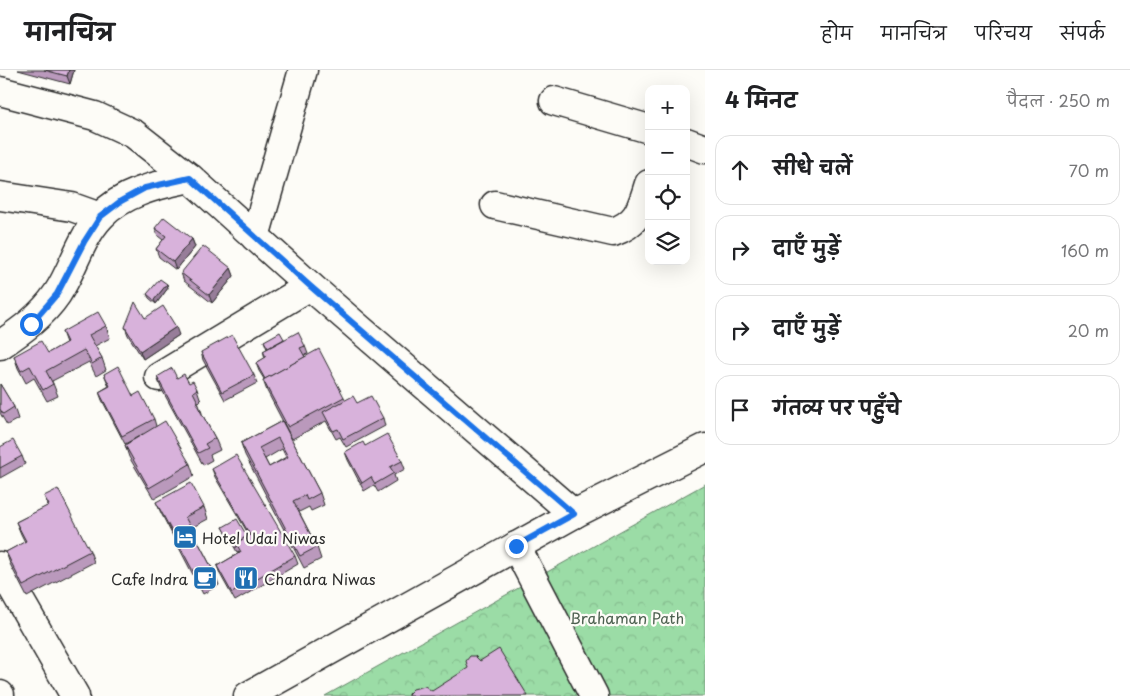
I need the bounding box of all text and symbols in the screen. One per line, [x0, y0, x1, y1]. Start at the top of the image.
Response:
text: मानचित्र [25, 13, 114, 49]
text: होम [821, 19, 853, 46]
text: मानचित्र [881, 19, 947, 46]
text: परिचय [975, 19, 1032, 46]
text: संपर्क [1060, 19, 1105, 46]
text: 4 मिनट [725, 83, 797, 115]
map controls [645, 85, 690, 265]
button: + [645, 85, 690, 130]
text: पैदल · 250 m [1007, 88, 1110, 112]
button: − [645, 130, 690, 175]
text: सीधे चलें [773, 153, 852, 181]
icon: ahead [726, 156, 754, 184]
text: 70 m [1069, 158, 1109, 182]
button: locate [645, 175, 690, 220]
button: layers [645, 220, 690, 265]
text: दाएँ मुड़ें [773, 233, 840, 261]
icon: right [726, 236, 754, 264]
text: 160 m [1061, 238, 1109, 262]
route start [20, 313, 43, 336]
text: दाएँ मुड़ें [773, 313, 840, 341]
icon: right [726, 316, 754, 344]
text: 20 m [1068, 318, 1109, 342]
text: गंतव्य पर पहुँचे [773, 393, 901, 421]
icon: arrive [726, 396, 754, 424]
hotel icon: Hotel Udai Niwas [172, 524, 198, 550]
place label: Hotel Udai Niwas [202, 526, 326, 549]
route end [505, 535, 528, 558]
cafe icon: Cafe Indra [192, 565, 218, 591]
restaurant icon: Chandra Niwas [233, 565, 259, 591]
place label: Cafe Indra [111, 567, 189, 590]
place label: Chandra Niwas [264, 567, 376, 590]
park label: Brahaman Path [570, 606, 684, 629]

